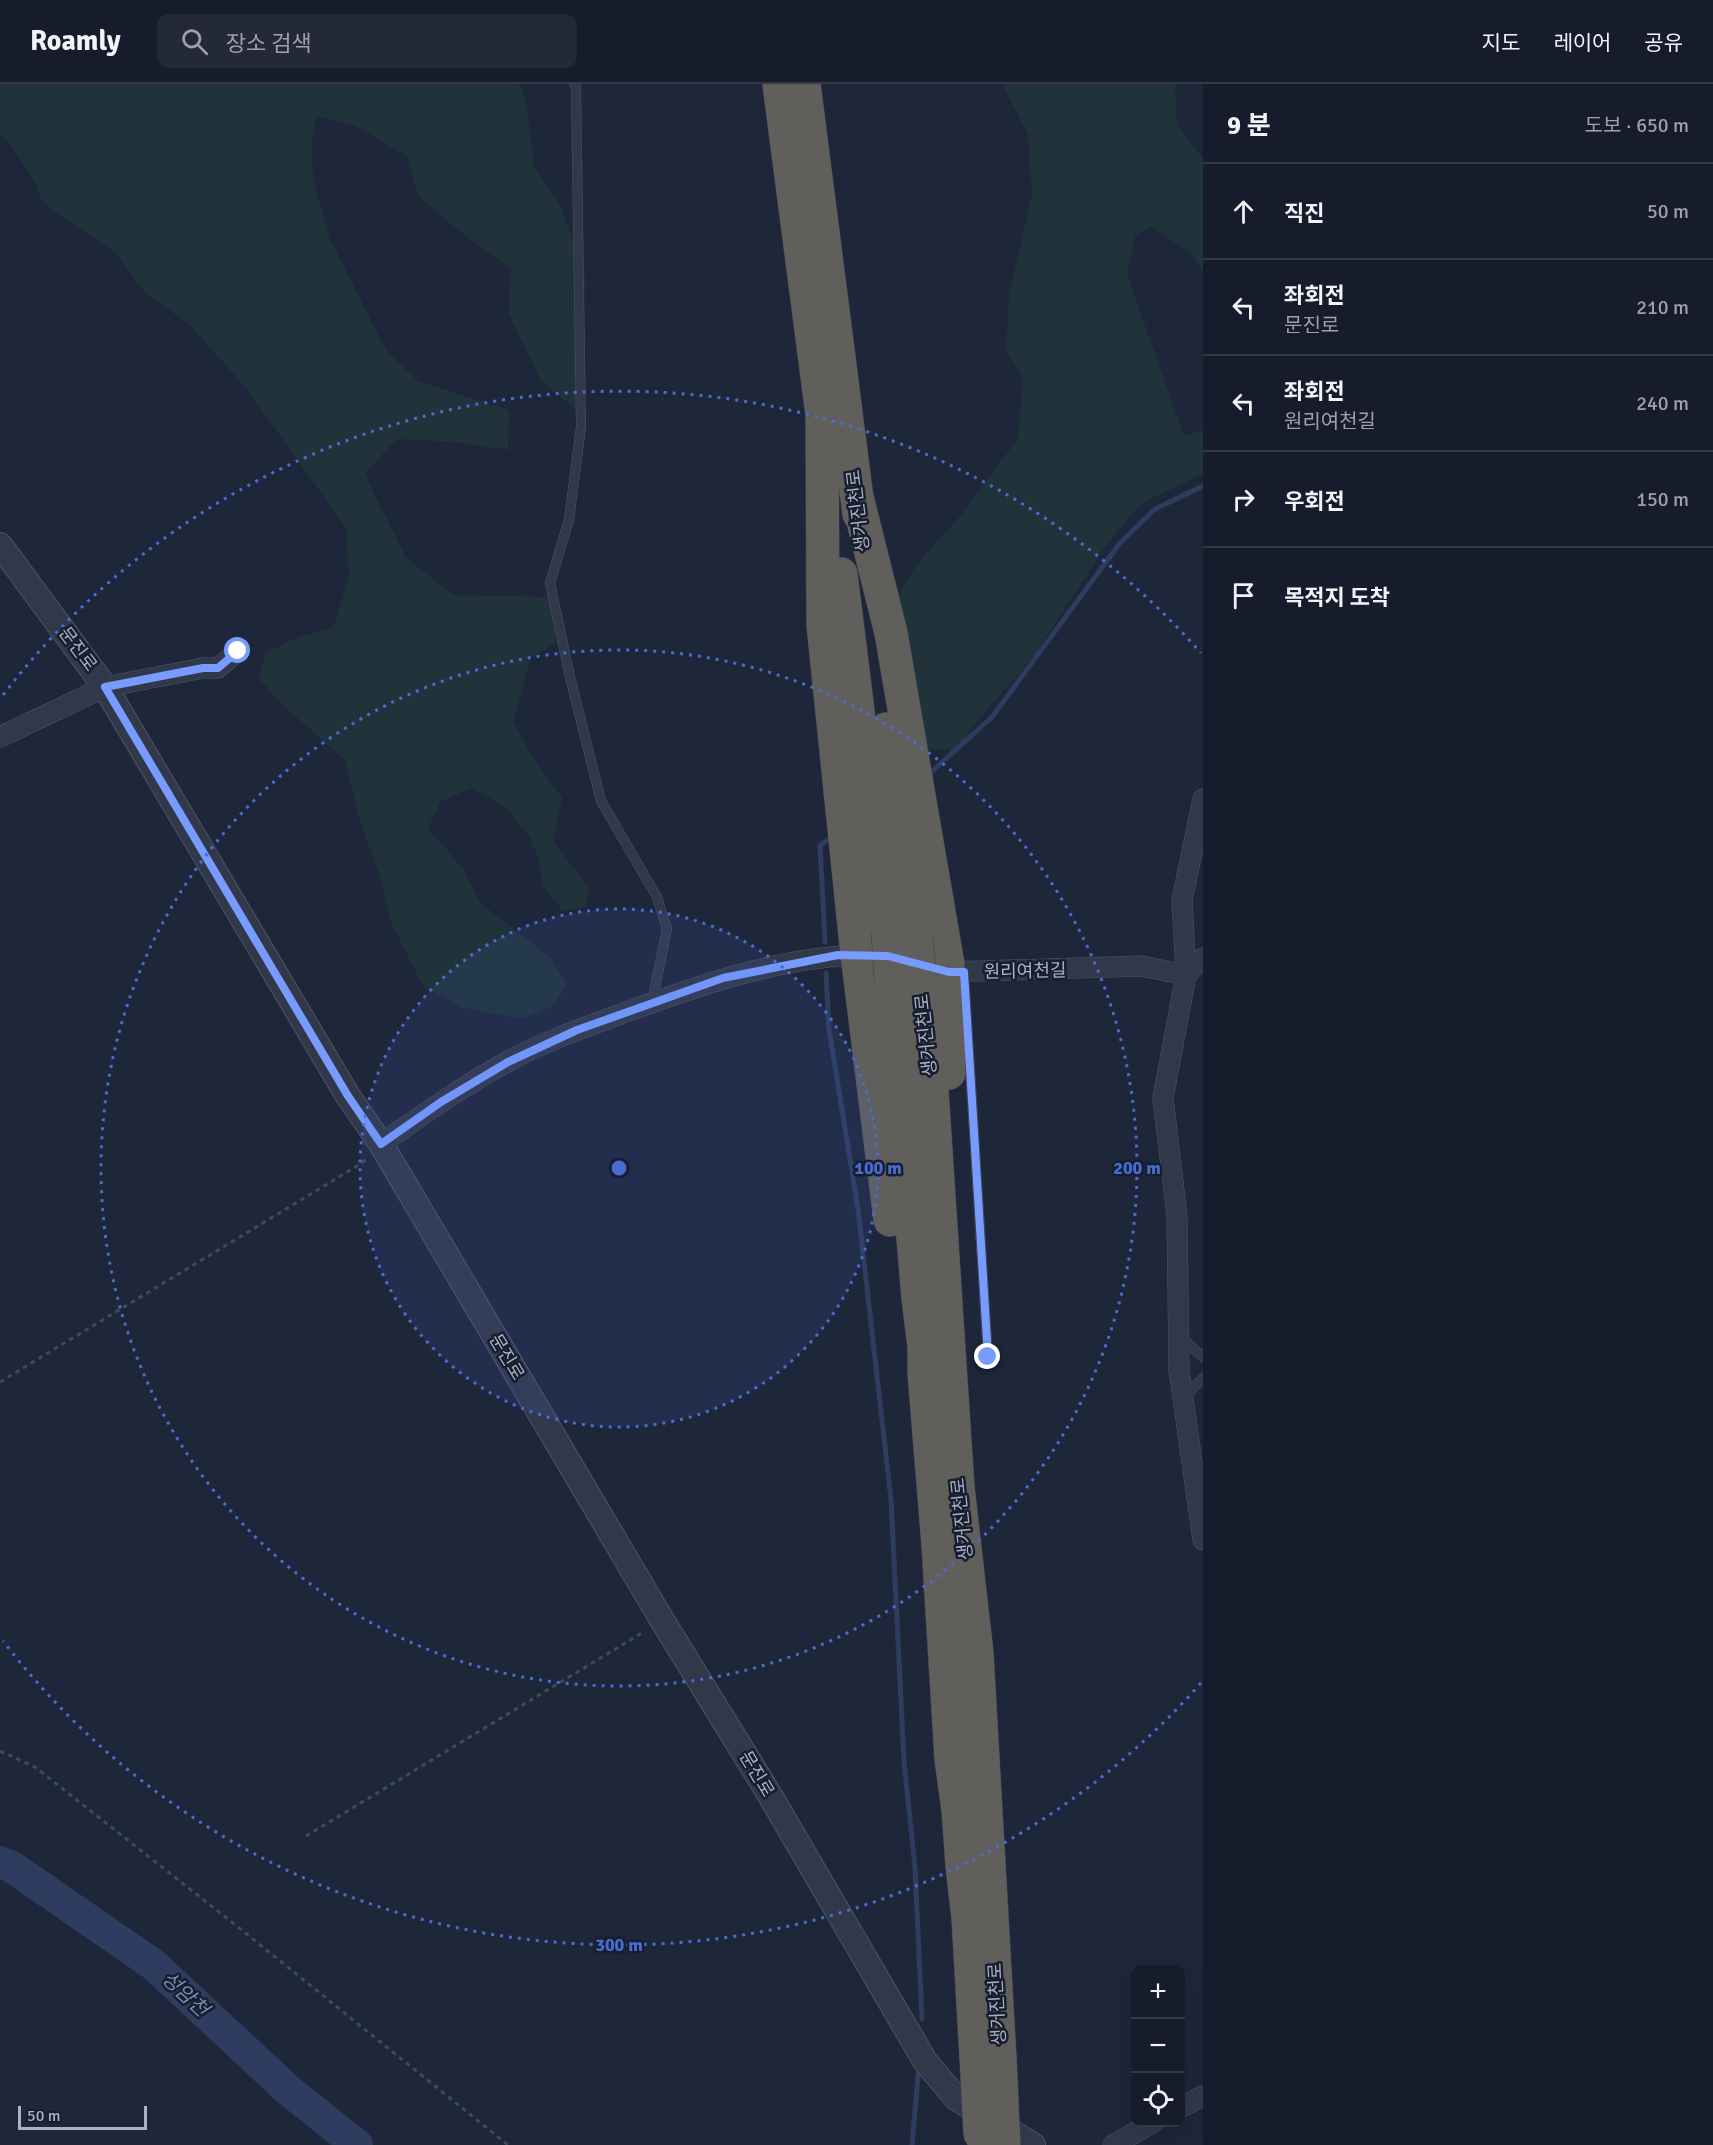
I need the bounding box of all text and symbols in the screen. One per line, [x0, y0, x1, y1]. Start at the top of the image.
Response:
search box [157, 14, 577, 68]
text: Roamly [30, 24, 121, 58]
icon: search [178, 25, 211, 58]
text: 장소 검색 [226, 30, 312, 57]
text: 지도 [1482, 30, 1520, 56]
text: 레이어 [1553, 30, 1611, 56]
text: 공유 [1644, 30, 1683, 56]
text: 9 분 [1227, 110, 1271, 142]
text: 도보 · 650 m [1585, 113, 1689, 138]
icon: ahead [1227, 195, 1260, 228]
text: 50 m [1647, 199, 1689, 224]
text: 직진 [1284, 200, 1324, 227]
text: 좌회전 [1284, 282, 1345, 309]
icon: left [1227, 291, 1260, 324]
text: 210 m [1636, 295, 1689, 320]
text: 문진로 [1284, 313, 1339, 338]
text: 좌회전 [1284, 378, 1345, 405]
icon: left [1227, 387, 1260, 420]
text: 240 m [1636, 391, 1689, 416]
text: 원리여천길 [1284, 409, 1376, 434]
street label: 생거진천로 [842, 469, 874, 553]
icon: right [1227, 483, 1260, 516]
text: 150 m [1636, 487, 1689, 512]
text: 우회전 [1284, 488, 1345, 515]
icon: arrive [1227, 579, 1260, 612]
text: 목적지 도착 [1284, 584, 1390, 611]
street label: 문진로 [54, 623, 102, 675]
route start [224, 637, 250, 663]
street label: 원리여천길 [983, 959, 1067, 983]
street label: 생거진천로 [911, 993, 941, 1077]
text: 100 m [854, 1157, 902, 1179]
text: 200 m [1113, 1157, 1161, 1179]
centre of rings [609, 1158, 629, 1178]
street label: 문진로 [485, 1330, 529, 1384]
route end [974, 1343, 1000, 1369]
street label: 생거진천로 [947, 1477, 977, 1561]
street label: 문진로 [735, 1747, 779, 1801]
text: 300 m [595, 1934, 643, 1956]
street label: 생거진천로 [984, 1962, 1010, 2046]
map controls [1131, 1965, 1185, 2127]
button: + [1131, 1965, 1185, 2019]
water label: 성암천 [156, 1966, 216, 2024]
button: − [1131, 2019, 1185, 2073]
button: locate [1131, 2073, 1185, 2127]
scale bar [18, 2103, 147, 2130]
text: 50 m [27, 2106, 61, 2126]

